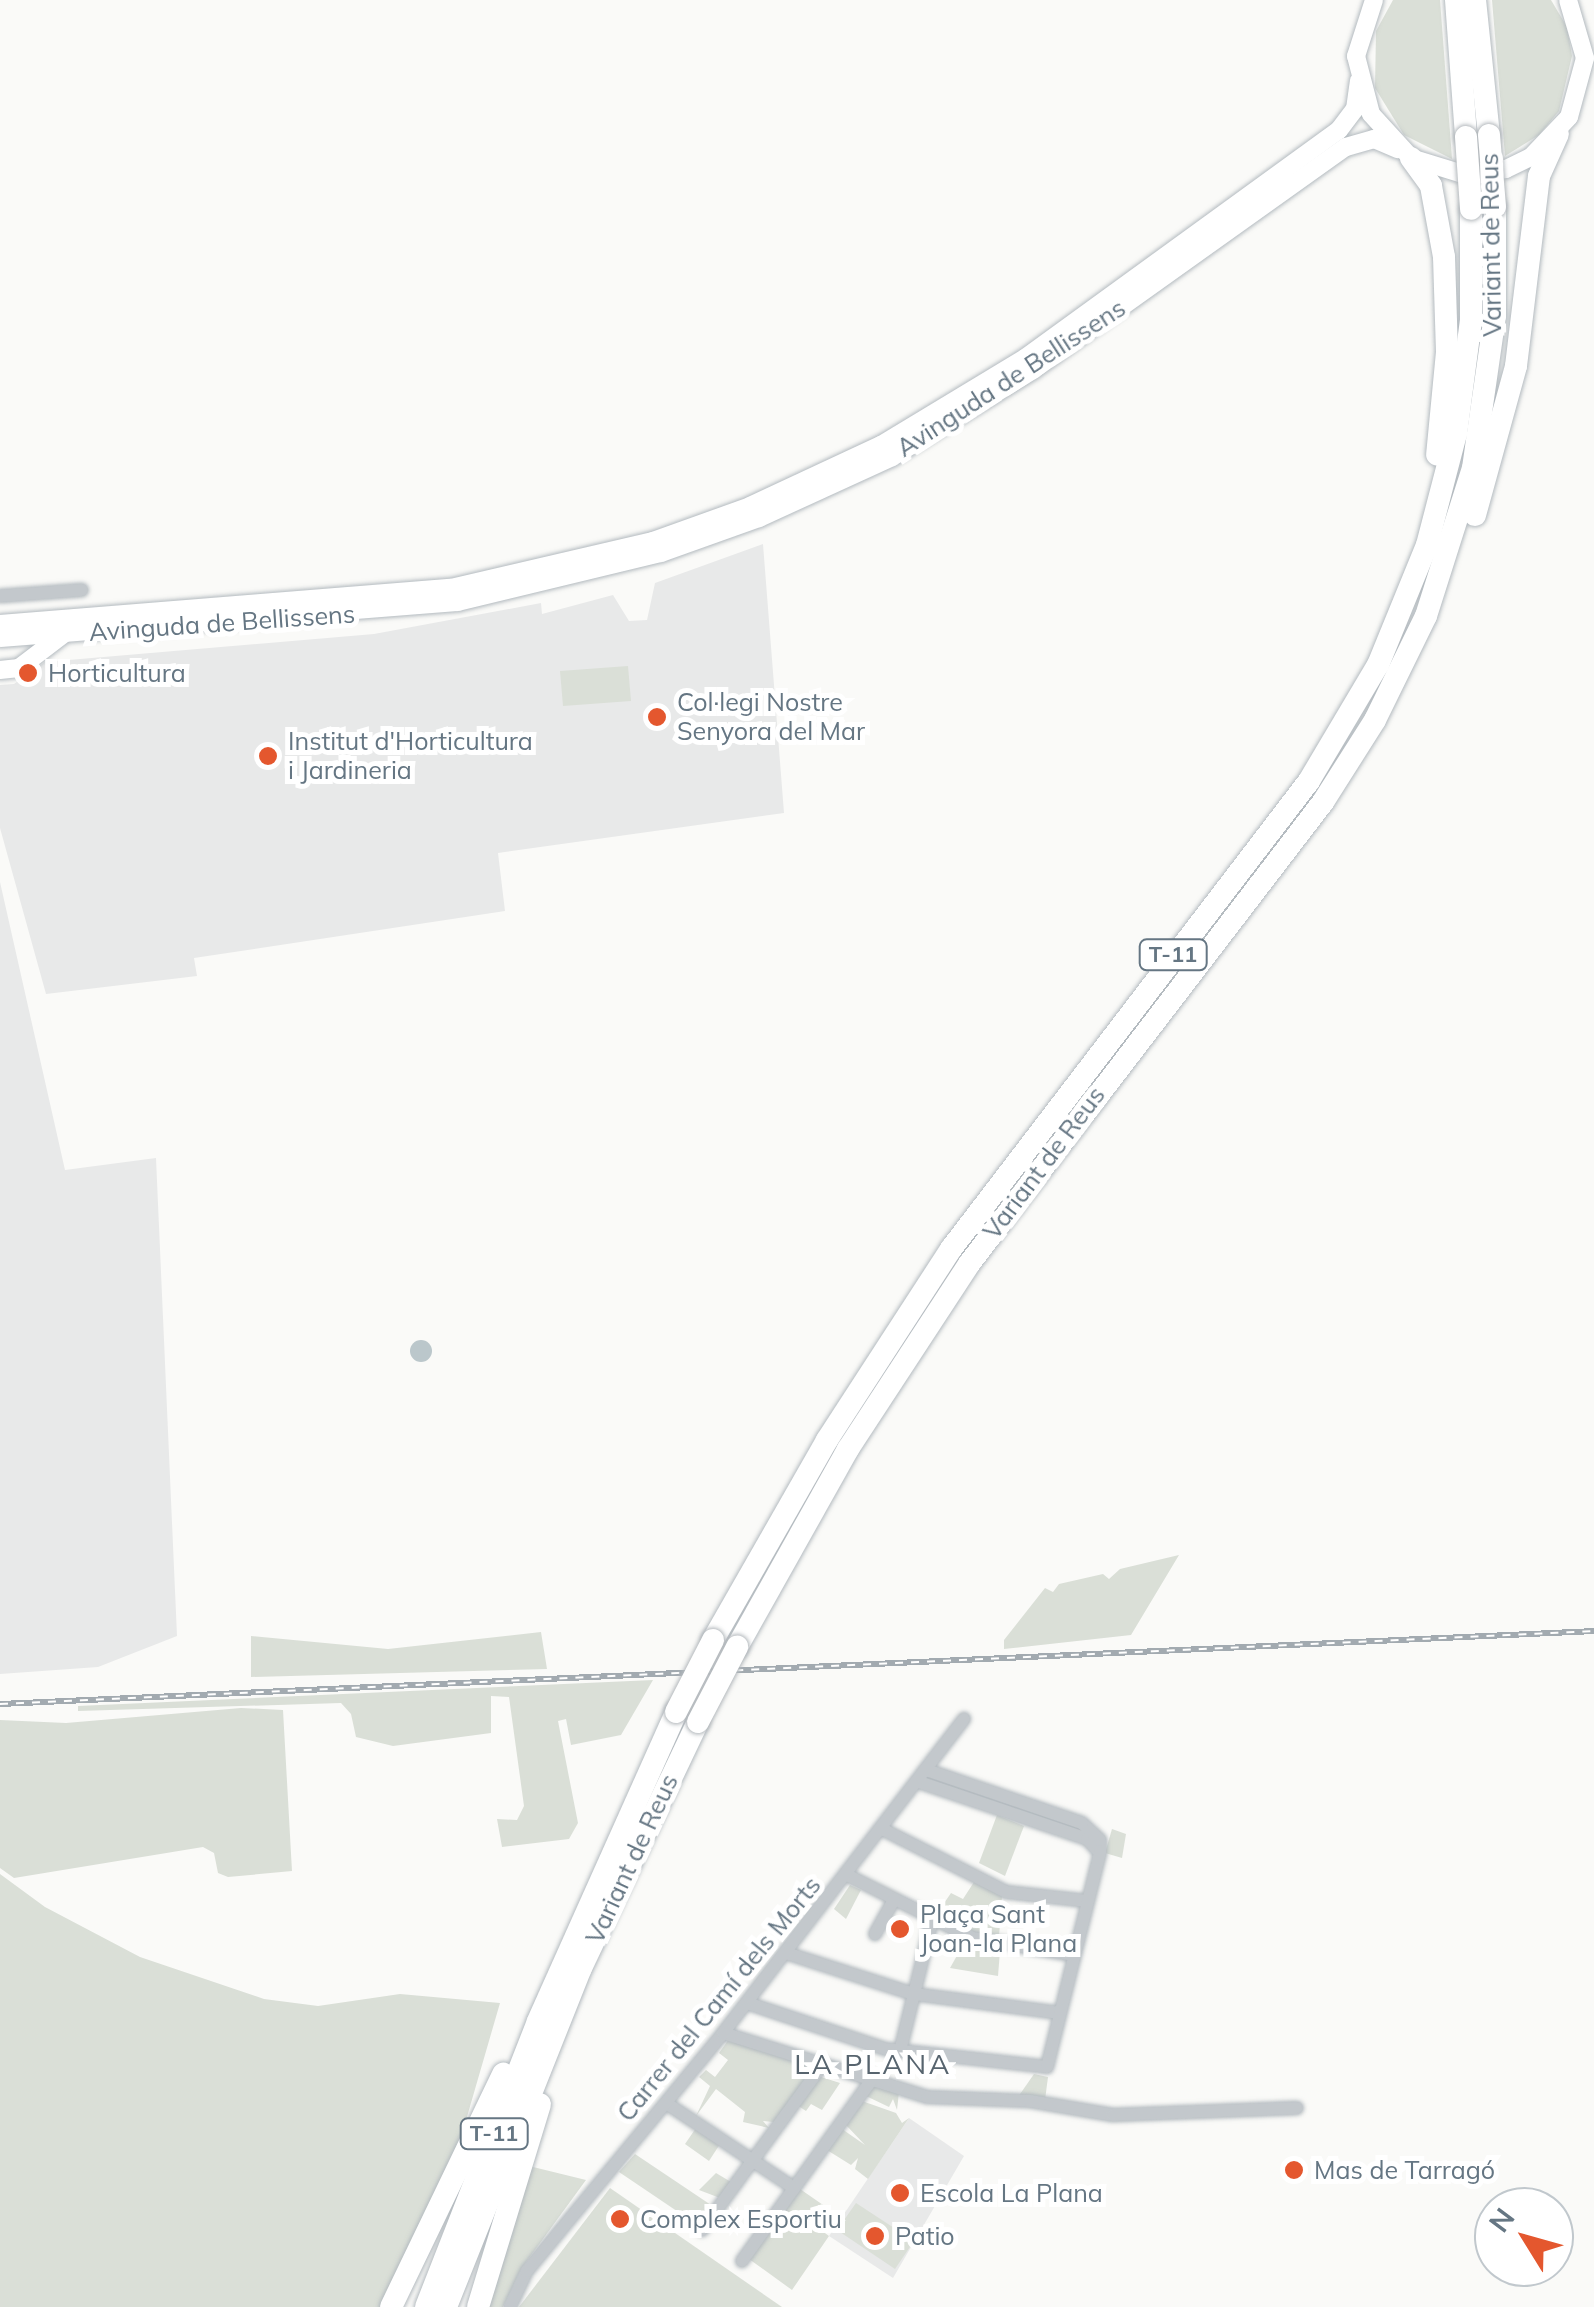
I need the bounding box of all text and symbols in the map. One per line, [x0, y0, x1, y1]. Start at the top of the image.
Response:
street label: Variant de Reus [1474, 153, 1508, 337]
street label: Avinguda de Bellissens [891, 293, 1131, 463]
street label: Avinguda de Bellissens [88, 599, 356, 647]
place label: Horticultura [48, 658, 186, 688]
marker: Horticultura [17, 662, 39, 684]
place label: Col·legi Nostre Senyora del Mar [677, 688, 865, 747]
marker: Col·legi Nostre Senyora del Mar [646, 706, 668, 728]
place label: Institut d'Horticultura i Jardineria [288, 727, 533, 786]
marker: Institut d'Horticultura i Jardineria [257, 745, 279, 767]
road number: T-11 [1138, 938, 1208, 972]
street label: Variant de Reus [977, 1081, 1111, 1245]
street label: Variant de Reus [580, 1769, 684, 1949]
street label: Carrer del Camí dels Morts [611, 1871, 827, 2127]
place label: Plaça Sant Joan-la Plana [920, 1900, 1077, 1959]
marker: Plaça Sant Joan-la Plana [889, 1918, 911, 1940]
district label: LA PLANA [794, 2047, 952, 2081]
road number: T-11 [459, 2117, 529, 2151]
place label: Mas de Tarragó [1314, 2155, 1495, 2185]
marker: Mas de Tarragó [1283, 2159, 1305, 2181]
place label: Escola La Plana [920, 2178, 1103, 2208]
marker: Escola La Plana [889, 2182, 911, 2204]
north arrow [1474, 2187, 1574, 2287]
text: N [1481, 2201, 1522, 2239]
place label: Complex Esportiu [640, 2204, 842, 2234]
marker: Complex Esportiu [609, 2208, 631, 2230]
place label: Patio [895, 2221, 955, 2251]
marker: Patio [864, 2225, 886, 2247]

